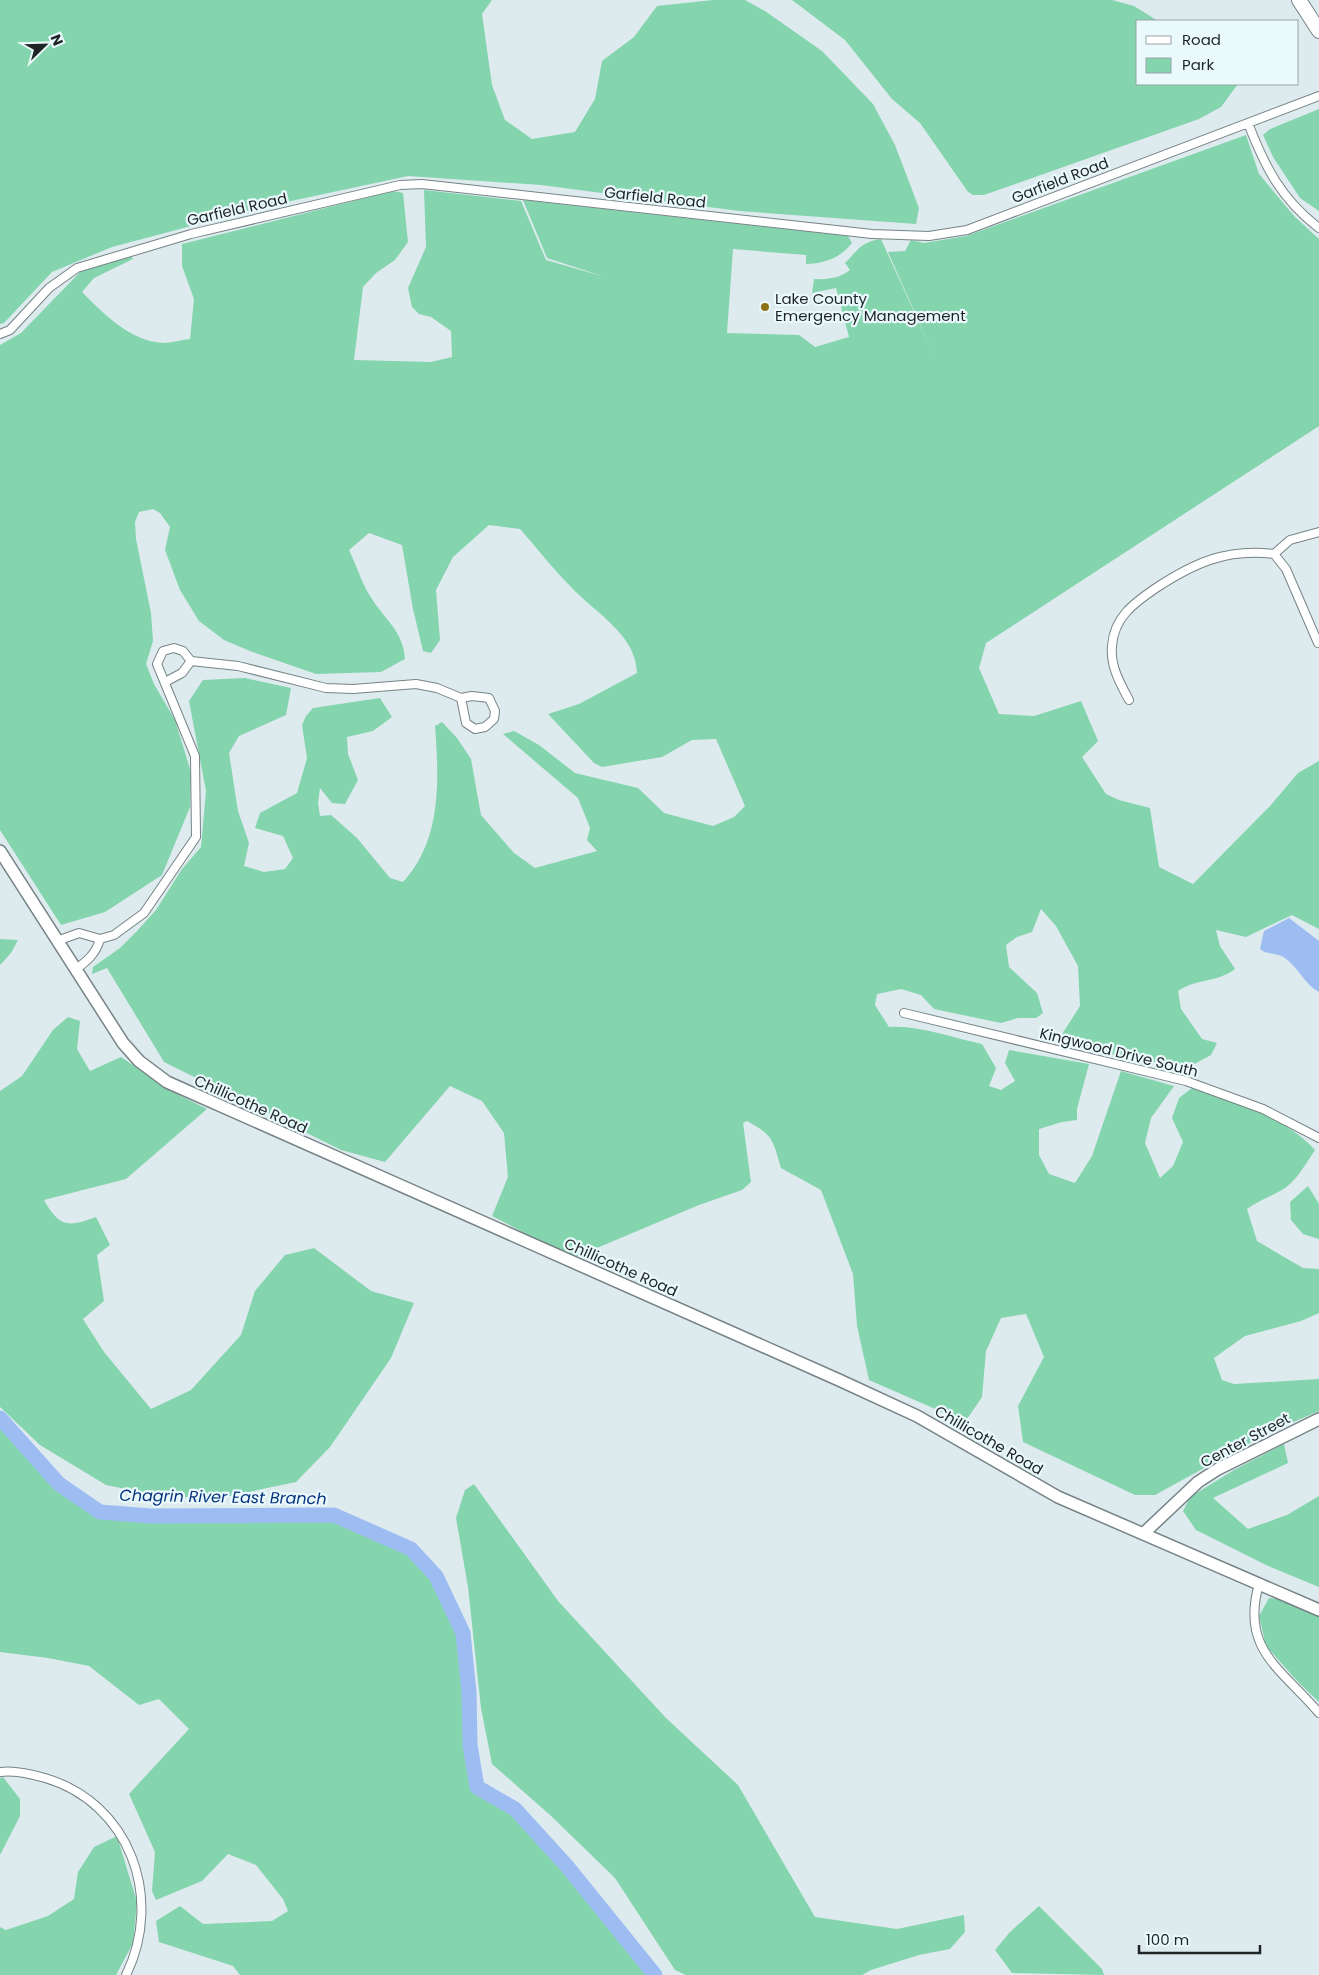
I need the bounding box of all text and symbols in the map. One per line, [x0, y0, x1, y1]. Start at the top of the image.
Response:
north arrow [20, 20, 70, 70]
legend [1136, 20, 1299, 85]
text: Road [1182, 29, 1221, 50]
text: N [46, 31, 68, 49]
text: Park [1182, 54, 1214, 75]
street label: Garfield Road [1009, 152, 1111, 208]
street label: Garfield Road [603, 181, 707, 213]
street label: Garfield Road [185, 187, 289, 231]
place label: Lake County Emergency Management [775, 288, 966, 326]
marker: Lake County Emergency Management [759, 301, 771, 313]
street label: Kingwood Drive South [1038, 1022, 1200, 1082]
street label: Chillicothe Road [191, 1070, 311, 1138]
street label: Chillicothe Road [561, 1233, 681, 1301]
street label: Chillicothe Road [931, 1400, 1047, 1480]
street label: Center Street [1196, 1408, 1294, 1472]
water label: Chagrin River East Branch [119, 1484, 327, 1510]
scale bar [1139, 1922, 1260, 1954]
text: 100 m [1146, 1929, 1189, 1950]

